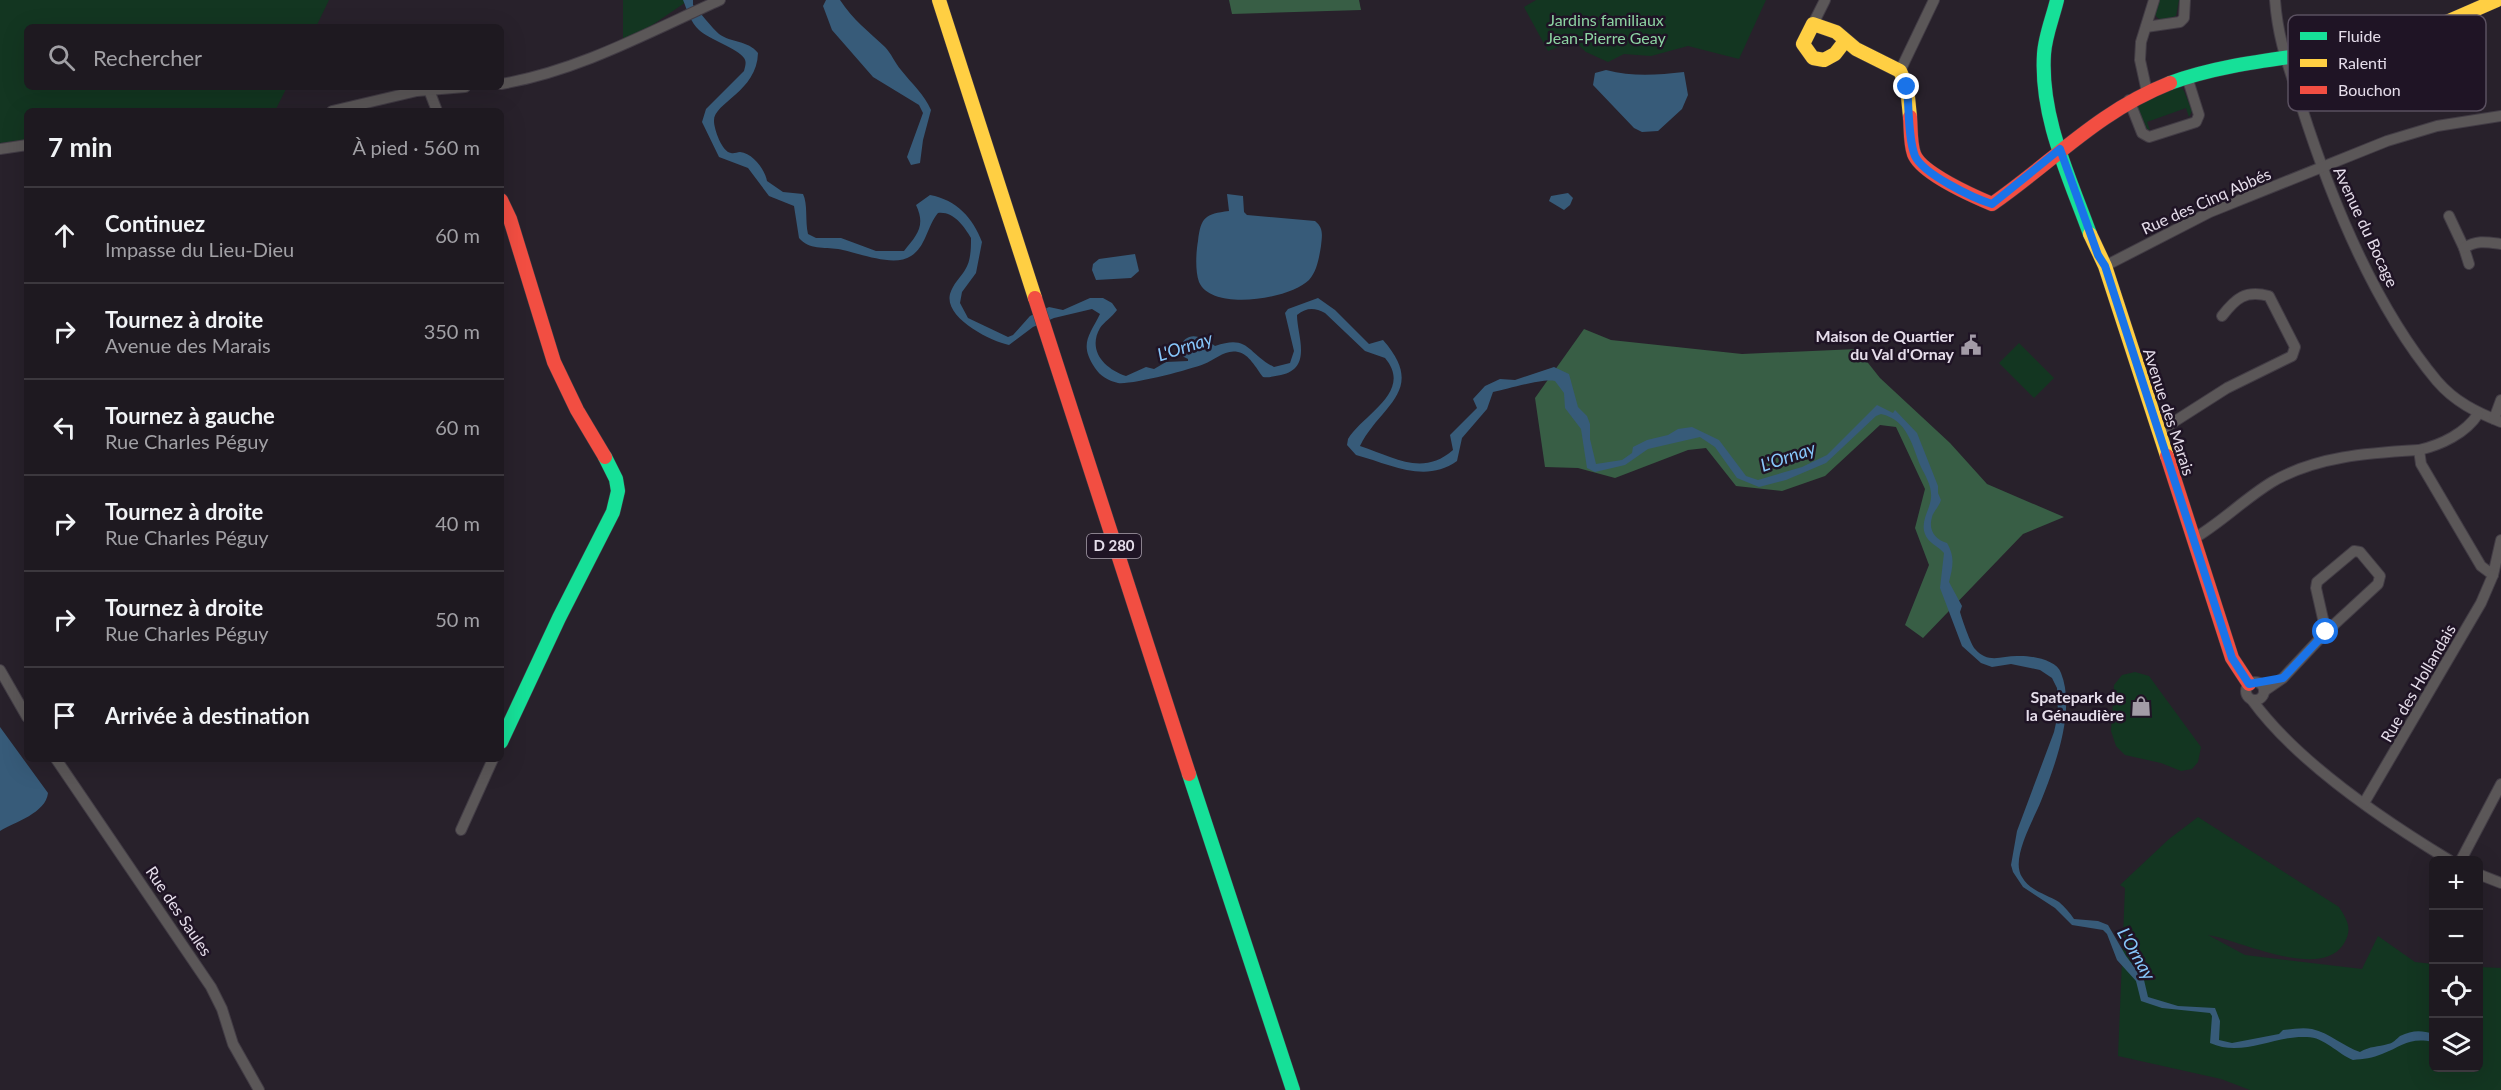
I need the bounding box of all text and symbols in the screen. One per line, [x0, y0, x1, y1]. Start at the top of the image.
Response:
park label: Jardins familiaux Jean-Pierre Geay [1546, 10, 1666, 47]
legend [2288, 15, 2486, 111]
search box [24, 24, 504, 90]
text: Fluide [2338, 26, 2381, 45]
icon: search [45, 41, 78, 74]
text: Rechercher [93, 44, 202, 71]
text: Ralenti [2338, 53, 2387, 72]
route end [1893, 73, 1919, 99]
text: Bouchon [2338, 80, 2401, 99]
text: 7 min [48, 131, 112, 163]
text: À pied · 560 m [352, 135, 480, 159]
street label: Rue des Cinq Abbés [2138, 163, 2274, 238]
street label: Avenue du Bocage [2330, 164, 2403, 290]
text: Continuez [105, 210, 205, 237]
icon: ahead [48, 219, 81, 252]
text: 60 m [435, 223, 480, 247]
text: Impasse du Lieu-Dieu [105, 237, 294, 261]
text: Tournez à droite [105, 306, 263, 333]
icon: right [48, 315, 81, 348]
text: 350 m [424, 319, 480, 343]
place label: Maison de Quartier du Val d'Ornay [1816, 326, 1955, 363]
water label: L'Ornay [1154, 327, 1216, 365]
text: Avenue des Marais [105, 333, 271, 357]
public building icon: Maison de Quartier du Val d'Ornay [1959, 333, 1983, 357]
street label: Avenue des Marais [2140, 346, 2199, 478]
text: Tournez à gauche [105, 402, 275, 429]
icon: left [48, 411, 81, 444]
text: 60 m [435, 415, 480, 439]
text: Rue Charles Péguy [105, 429, 269, 453]
water label: L'Ornay [1757, 436, 1819, 476]
text: Tournez à droite [105, 498, 263, 525]
icon: right [48, 507, 81, 540]
text: 40 m [435, 511, 480, 535]
text: Rue Charles Péguy [105, 525, 269, 549]
road number: D 280 [1087, 534, 1141, 558]
text: Tournez à droite [105, 594, 263, 621]
icon: right [48, 603, 81, 636]
text: 50 m [435, 607, 480, 631]
route start [2312, 618, 2338, 644]
street label: Rue des Hollandais [2376, 620, 2459, 745]
text: Rue Charles Péguy [105, 621, 269, 645]
place label: Spatepark de la Génaudière [2026, 687, 2124, 724]
shop icon: Spatepark de la Génaudière [2129, 694, 2153, 718]
icon: arrive [48, 699, 81, 732]
text: Arrivée à destination [105, 702, 310, 729]
map controls [2429, 856, 2483, 1072]
button: + [2429, 856, 2483, 910]
street label: Rue des Saules [142, 862, 216, 959]
button: − [2429, 910, 2483, 964]
water label: L'Ornay [2113, 923, 2161, 984]
button: locate [2429, 964, 2483, 1018]
button: layers [2429, 1018, 2483, 1072]

